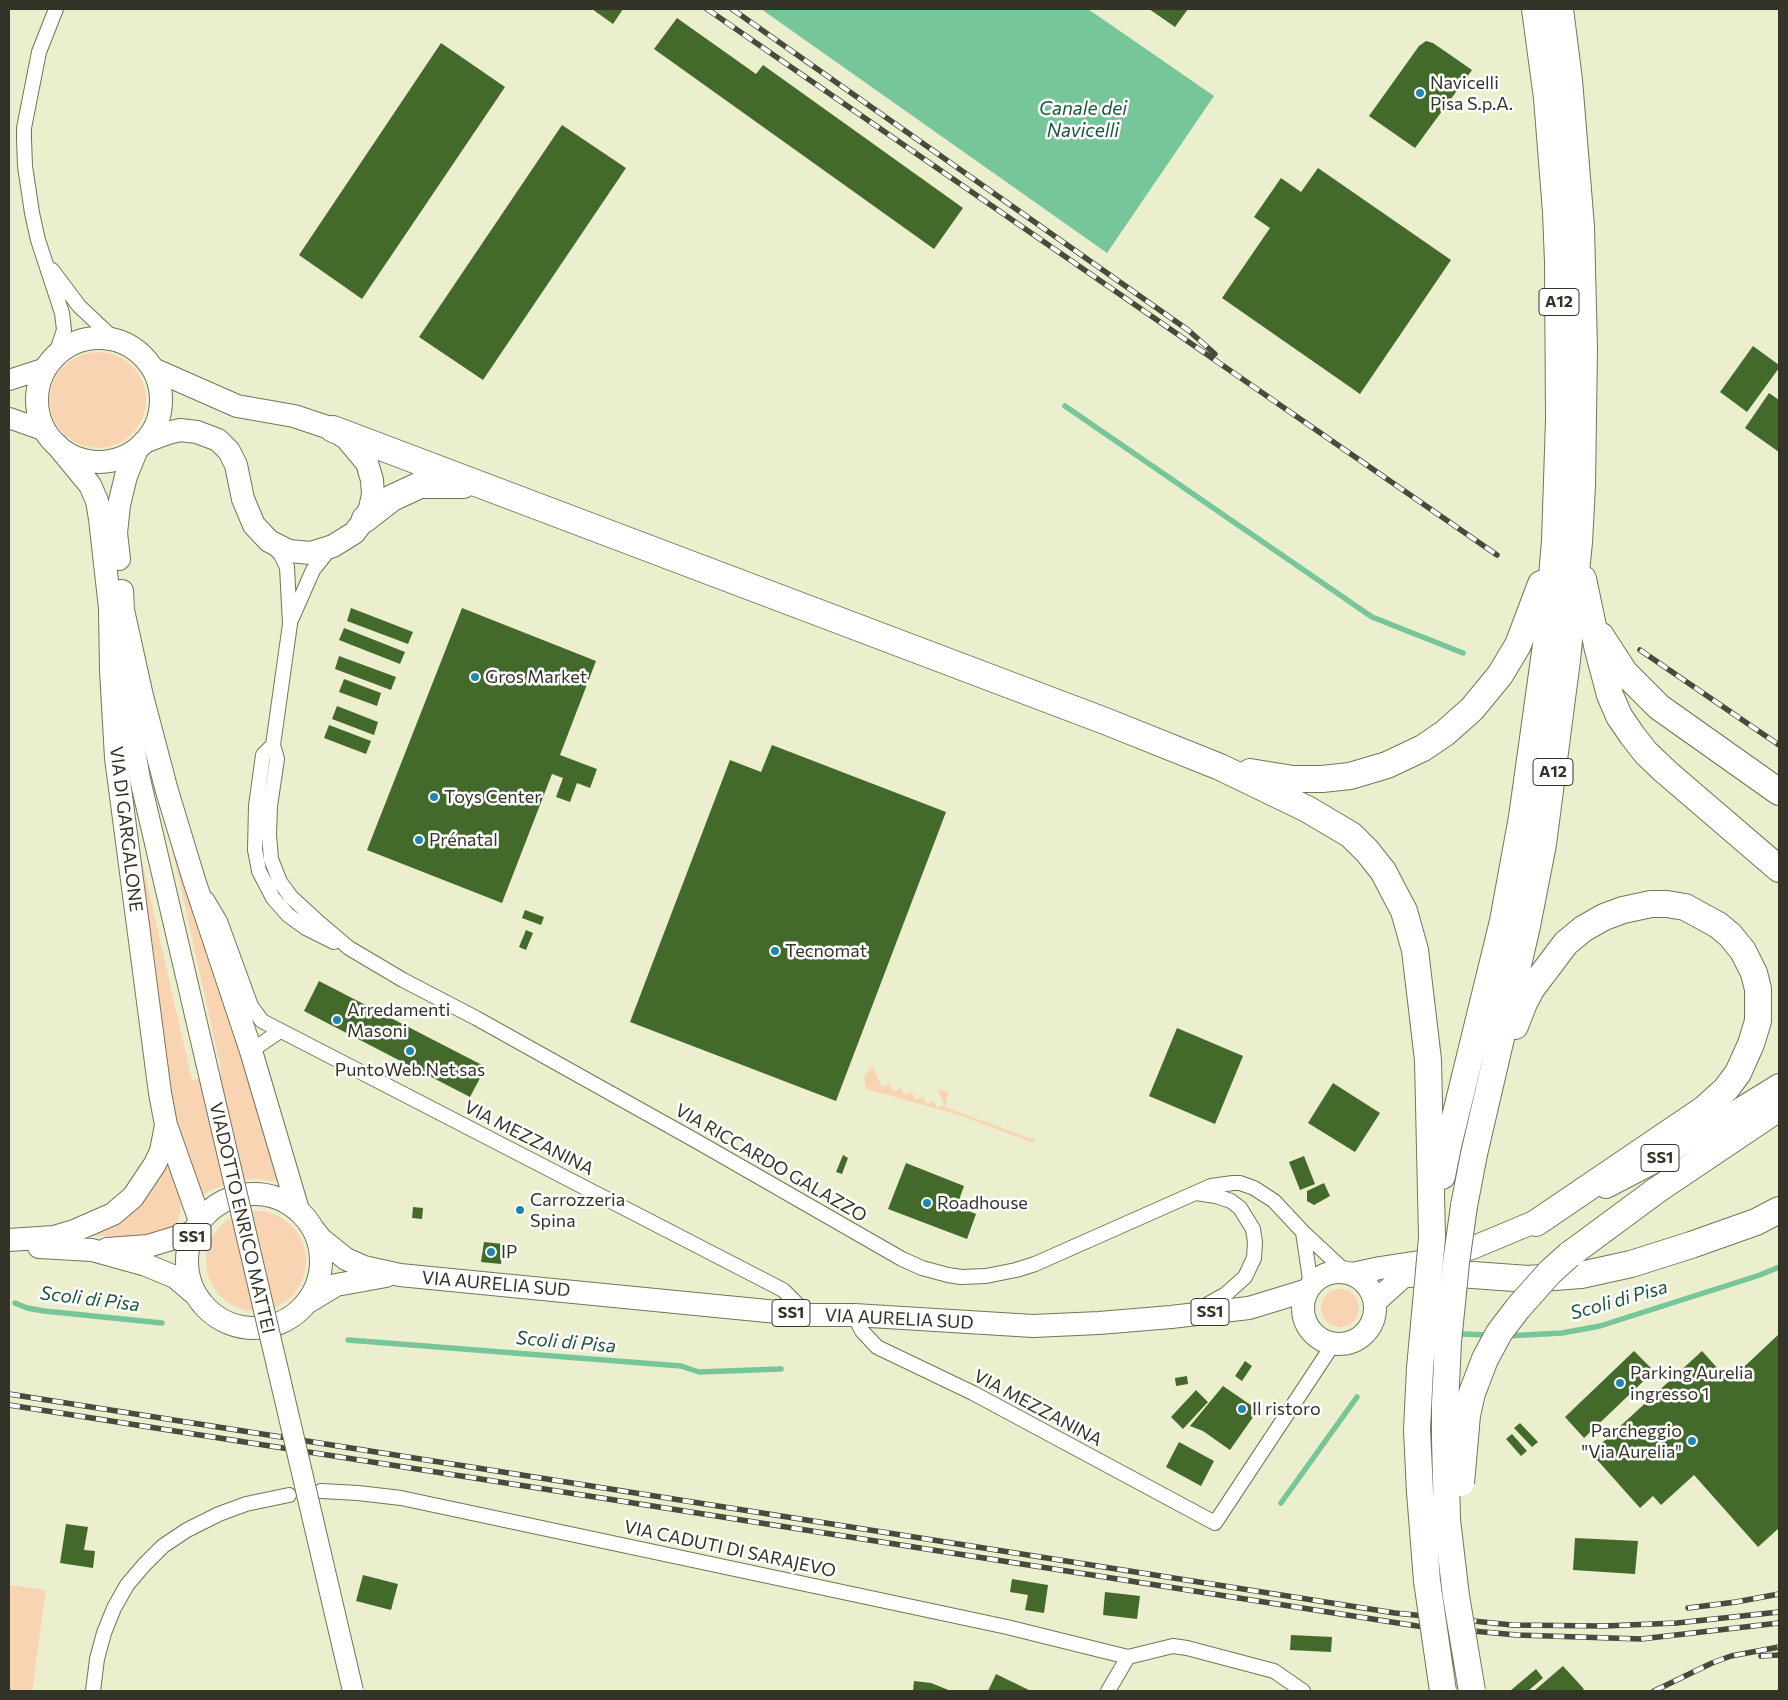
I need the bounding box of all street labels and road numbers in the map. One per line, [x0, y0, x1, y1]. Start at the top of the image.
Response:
road number: A12 [1539, 288, 1579, 316]
street label: VIA DI GARGALONE [105, 745, 147, 913]
road number: A12 [1533, 759, 1573, 786]
street label: VIA MEZZANINA [461, 1096, 597, 1180]
street label: VIA RICCARDO GALAZZO [671, 1099, 871, 1227]
street label: VIADOTTO ENRICO MATTEI [205, 1100, 279, 1336]
road number: SS1 [1641, 1144, 1679, 1172]
road number: SS1 [173, 1224, 211, 1250]
street label: VIA AURELIA SUD [421, 1267, 571, 1301]
road number: SS1 [1191, 1298, 1229, 1325]
road number: SS1 [772, 1300, 810, 1326]
street label: VIA AURELIA SUD [824, 1304, 974, 1334]
street label: VIA MEZZANINA [970, 1365, 1106, 1451]
street label: VIA CADUTI DI SARAJEVO [622, 1516, 838, 1582]

